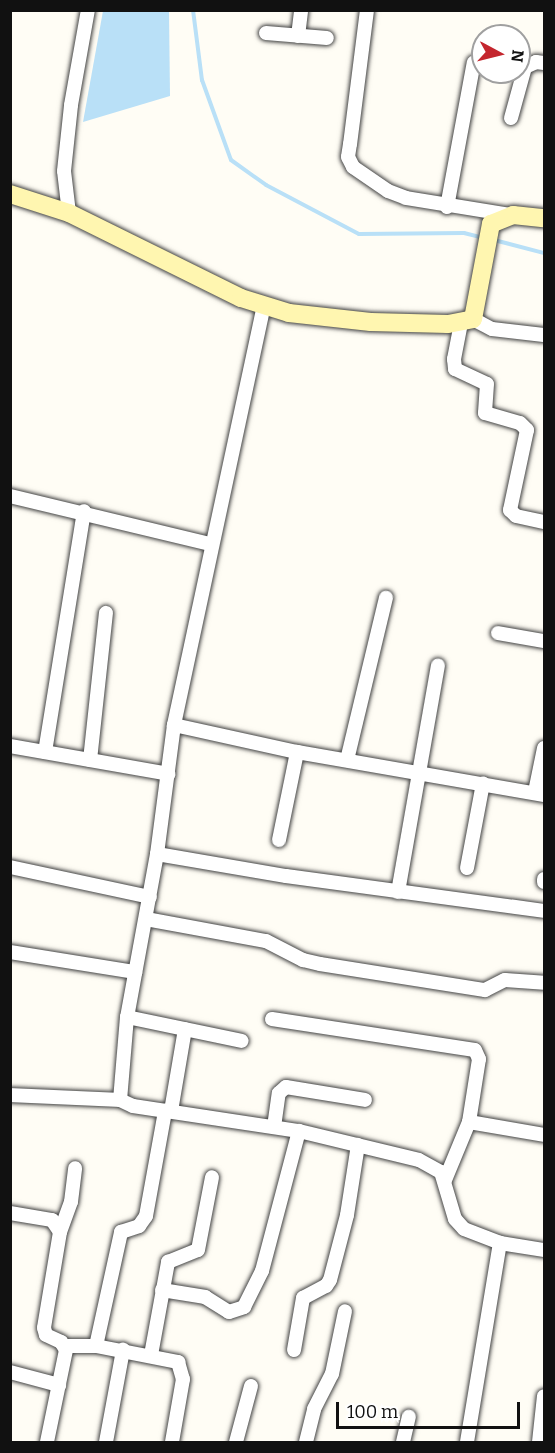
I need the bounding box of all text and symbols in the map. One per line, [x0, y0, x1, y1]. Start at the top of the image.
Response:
north arrow [471, 24, 531, 84]
text: N [507, 49, 528, 63]
scale bar [339, 1390, 524, 1428]
text: 100 m [347, 1401, 398, 1423]

